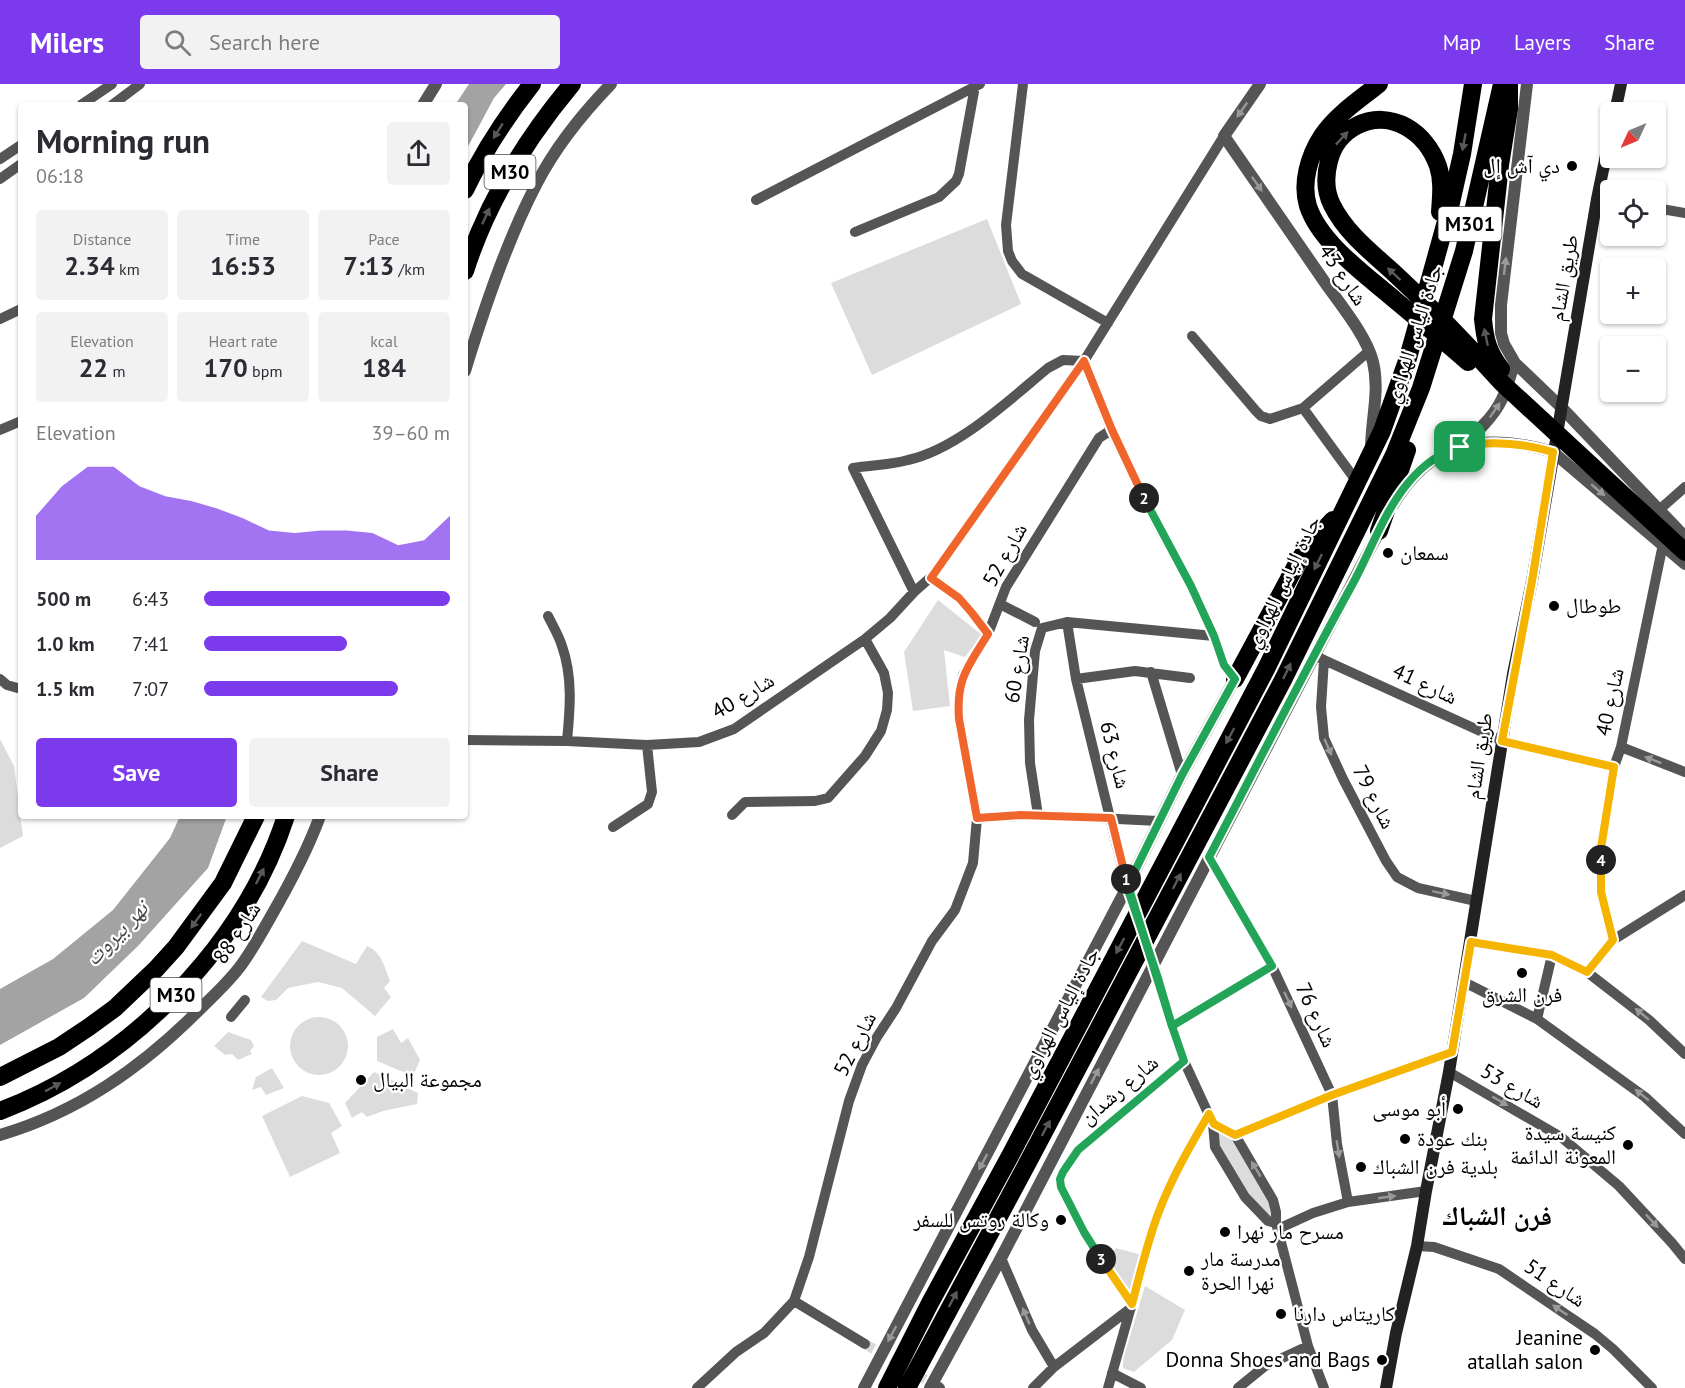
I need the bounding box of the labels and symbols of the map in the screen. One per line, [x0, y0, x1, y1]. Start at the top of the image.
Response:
one-way arrow [1237, 102, 1248, 118]
north arrow [1600, 102, 1666, 168]
one-way arrow [493, 123, 504, 139]
one-way arrow [1334, 131, 1348, 145]
one-way arrow [1459, 132, 1468, 151]
place label: دي آش إل [1483, 152, 1560, 182]
road number: M30 [484, 155, 536, 189]
marker: دي آش إل [1565, 159, 1579, 173]
one-way arrow [1251, 176, 1263, 192]
one-way arrow [481, 207, 491, 225]
road number: M301 [1438, 207, 1502, 241]
street label: طريق الشام [1543, 232, 1585, 324]
street label: شارع 43 [1313, 239, 1374, 311]
one-way arrow [1501, 257, 1510, 276]
street label: جادة الياس الهراوي [1378, 261, 1452, 408]
one-way arrow [1387, 267, 1402, 281]
one-way arrow [1481, 327, 1490, 346]
one-way arrow [1489, 402, 1501, 418]
pin [1434, 421, 1485, 472]
pin: 2 [1129, 483, 1159, 513]
one-way arrow [1590, 483, 1605, 496]
street label: جادة إلياس الهراوي [1239, 511, 1329, 654]
street label: شارع 52 [976, 518, 1033, 591]
place label: سمعان [1400, 539, 1449, 566]
marker: سمعان [1381, 546, 1395, 560]
one-way arrow [1314, 554, 1323, 571]
place label: طوطال [1566, 592, 1621, 619]
marker: طوطال [1547, 599, 1561, 613]
street label: شارع 60 [998, 633, 1035, 705]
street label: شارع 41 [1389, 657, 1462, 710]
one-way arrow [1283, 663, 1292, 680]
street label: شارع 40 [706, 666, 779, 725]
street label: شارع 40 [1589, 666, 1630, 738]
street label: طريق الشام [1458, 711, 1500, 801]
street label: شارع 63 [1094, 718, 1137, 791]
one-way arrow [1225, 728, 1235, 745]
one-way arrow [1324, 738, 1334, 756]
one-way arrow [1644, 754, 1662, 764]
street label: شارع 79 [1347, 760, 1402, 833]
pin: 4 [1586, 845, 1616, 875]
pin: 1 [1111, 864, 1141, 894]
one-way arrow [255, 867, 265, 884]
one-way arrow [1172, 872, 1182, 889]
one-way arrow [1432, 889, 1451, 898]
water label: نهر بيروت [78, 892, 156, 971]
street label: شارع 88 [207, 897, 267, 969]
one-way arrow [190, 913, 202, 928]
one-way arrow [1115, 938, 1125, 955]
street label: جادة إلياس الهراوي [1014, 943, 1108, 1084]
marker: فرن الشرق [1515, 966, 1529, 980]
road number: M30 [150, 978, 201, 1012]
street label: شارع 76 [1290, 978, 1343, 1051]
place label: فرن الشرق [1482, 981, 1562, 1008]
one-way arrow [1283, 992, 1292, 1009]
street label: شارع 52 [827, 1007, 882, 1080]
one-way arrow [1634, 1008, 1650, 1021]
street label: شارع رشدان [1074, 1049, 1164, 1130]
street label: شارع 53 [1476, 1057, 1549, 1114]
place label: مجموعة البيال [373, 1066, 482, 1093]
one-way arrow [1090, 1068, 1100, 1085]
marker: مجموعة البيال [354, 1073, 368, 1087]
one-way arrow [45, 1082, 62, 1092]
one-way arrow [1634, 1088, 1650, 1101]
place label: أبو موسى [1372, 1095, 1446, 1122]
one-way arrow [1491, 1096, 1508, 1106]
marker: أبو موسى [1451, 1102, 1465, 1116]
one-way arrow [1041, 1119, 1051, 1136]
place label: كنيسة سيدة المعونة الدائمة [1510, 1119, 1616, 1170]
place label: بنك عودة [1417, 1125, 1488, 1152]
marker: بنك عودة [1398, 1132, 1412, 1146]
marker: كنيسة سيدة المعونة الدائمة [1621, 1138, 1635, 1152]
one-way arrow [1334, 1139, 1343, 1158]
one-way arrow [978, 1153, 988, 1170]
place label: بلدية فرن الشباك [1373, 1153, 1498, 1180]
marker: بلدية فرن الشباك [1354, 1160, 1368, 1174]
one-way arrow [1250, 1161, 1261, 1177]
one-way arrow [1377, 1192, 1396, 1201]
district label: فرن الشباك [1442, 1198, 1552, 1232]
place label: وكالة روتس للسفر [912, 1206, 1049, 1233]
marker: وكالة روتس للسفر [1054, 1213, 1068, 1227]
one-way arrow [1645, 1213, 1658, 1228]
place label: مسرح مار نهرا [1237, 1218, 1344, 1245]
marker: مسرح مار نهرا [1218, 1225, 1232, 1239]
pin: 3 [1086, 1244, 1116, 1274]
place label: مدرسة مار نهرا الحرة [1200, 1245, 1281, 1296]
street label: شارع 51 [1519, 1252, 1591, 1313]
marker: مدرسة مار نهرا الحرة [1182, 1264, 1196, 1278]
one-way arrow [948, 1290, 958, 1307]
place label: كاريتاس دارنا [1293, 1300, 1395, 1327]
one-way arrow [1552, 1304, 1568, 1316]
one-way arrow [1020, 1307, 1030, 1325]
marker: كاريتاس دارنا [1274, 1307, 1288, 1321]
place label: Jeanine atallah salon [1467, 1324, 1583, 1375]
one-way arrow [887, 1326, 897, 1343]
marker: Jeanine atallah salon [1588, 1343, 1602, 1357]
place label: Donna Shoes and Bags [1165, 1346, 1370, 1373]
marker: Donna Shoes and Bags [1375, 1353, 1389, 1367]

